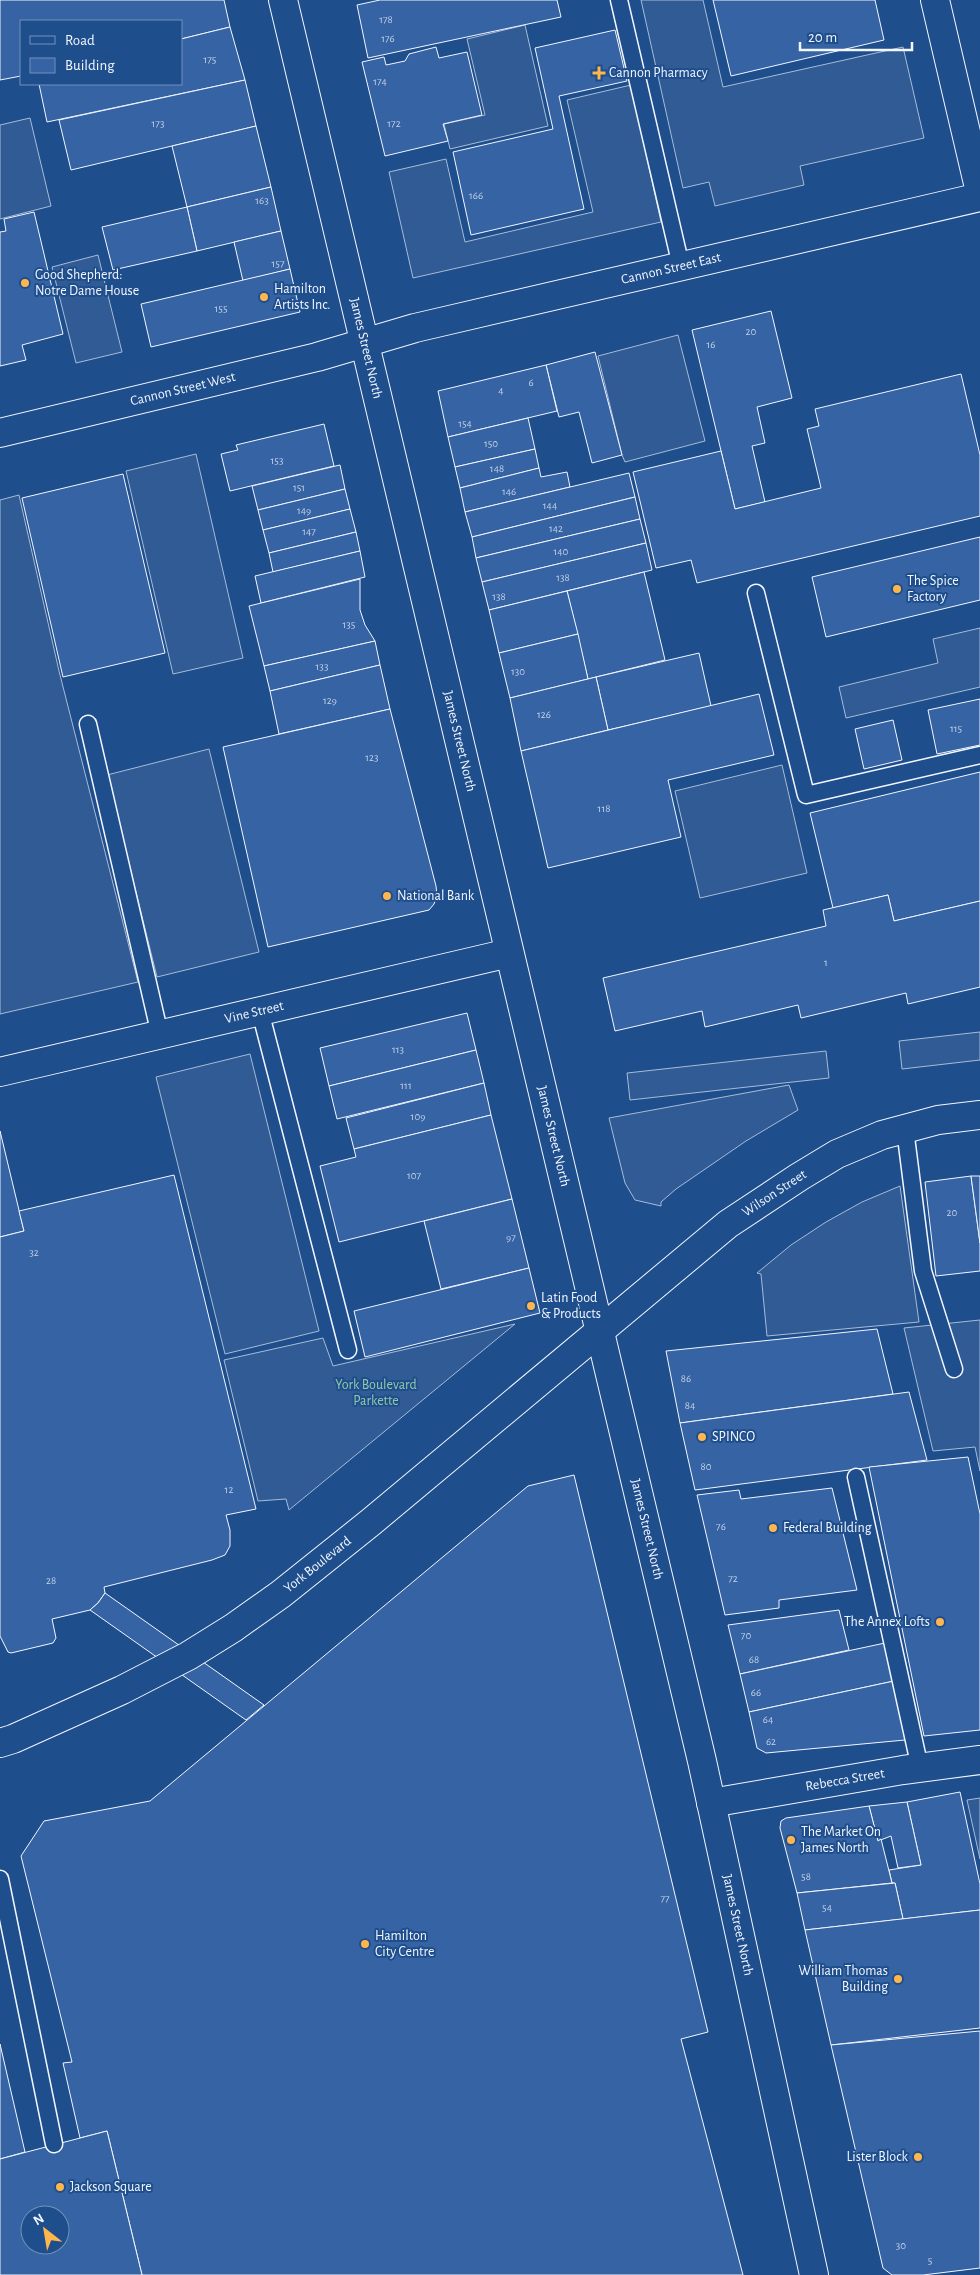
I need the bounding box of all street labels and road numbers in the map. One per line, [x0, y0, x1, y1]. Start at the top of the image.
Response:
street label: Cannon Street East [620, 250, 723, 287]
street label: James Street North [347, 296, 385, 400]
street label: Cannon Street West [129, 370, 237, 409]
street label: James Street North [441, 689, 478, 793]
street label: Vine Street [223, 999, 286, 1026]
street label: James Street North [535, 1084, 572, 1188]
street label: Wilson Street [740, 1167, 809, 1220]
street label: James Street North [628, 1477, 666, 1581]
street label: York Boulevard [281, 1534, 354, 1596]
street label: Rebecca Street [805, 1766, 886, 1794]
street label: James Street North [720, 1873, 756, 1977]

